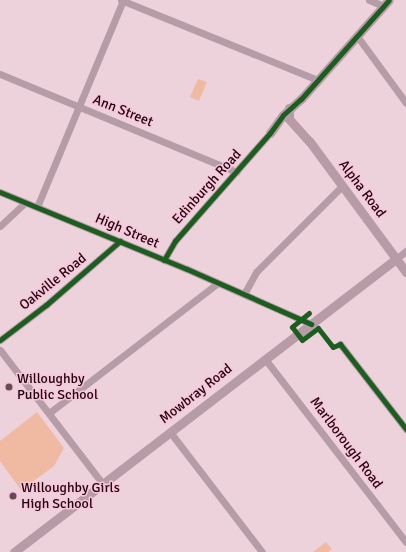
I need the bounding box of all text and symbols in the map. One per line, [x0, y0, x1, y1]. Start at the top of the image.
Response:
street label: Ann Street [90, 91, 156, 131]
street label: Edinburgh Road [169, 146, 245, 228]
street label: Alpha Road [335, 157, 389, 221]
street label: High Street [93, 210, 161, 252]
street label: Oakville Road [16, 250, 90, 314]
street label: Mowbray Road [156, 360, 236, 428]
place label: Willoughby Public School [17, 371, 98, 404]
marker: Willoughby Public School [4, 382, 14, 392]
street label: Marlborough Road [306, 394, 386, 492]
place label: Willoughby Girls High School [21, 480, 120, 512]
marker: Willoughby Girls High School [8, 491, 18, 501]

